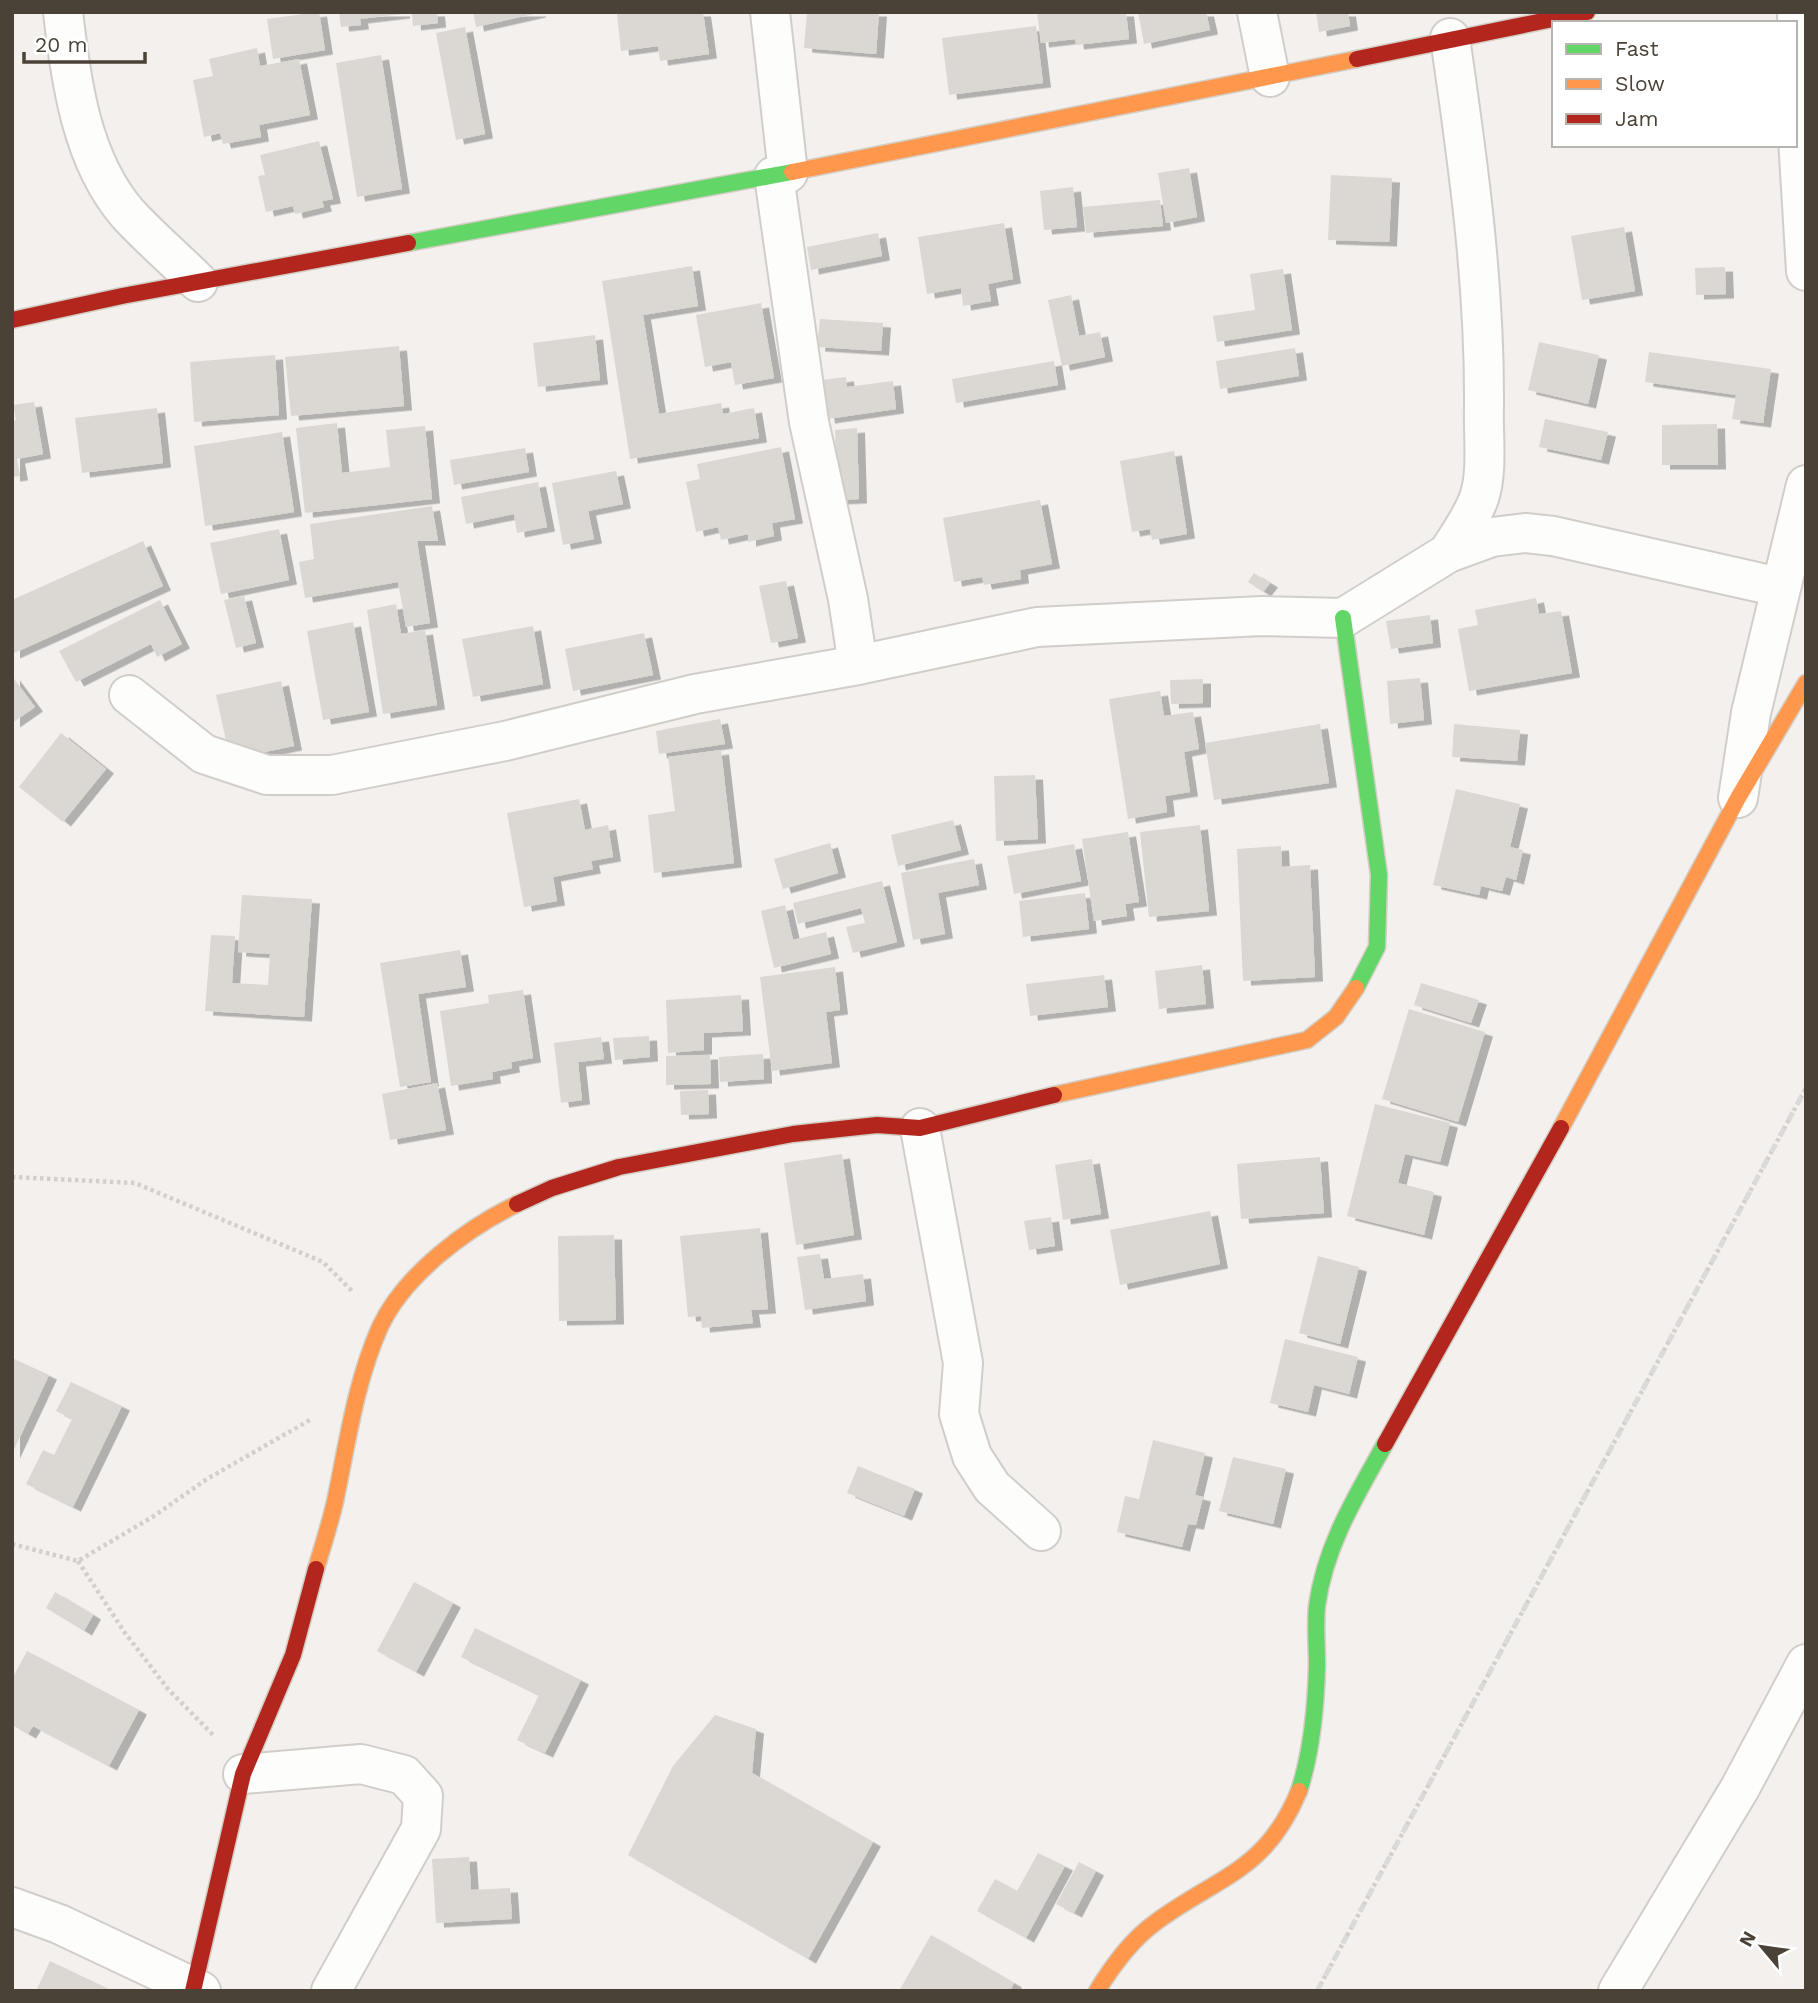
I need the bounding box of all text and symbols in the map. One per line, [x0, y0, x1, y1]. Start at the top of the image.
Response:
scale bar [24, 21, 145, 65]
legend [1552, 21, 1797, 147]
text: 20 m [35, 32, 87, 57]
text: Fast [1615, 36, 1659, 61]
text: Slow [1615, 71, 1665, 96]
text: Jam [1615, 106, 1658, 131]
north arrow [1727, 1912, 1797, 1982]
text: N [1734, 1927, 1761, 1951]

